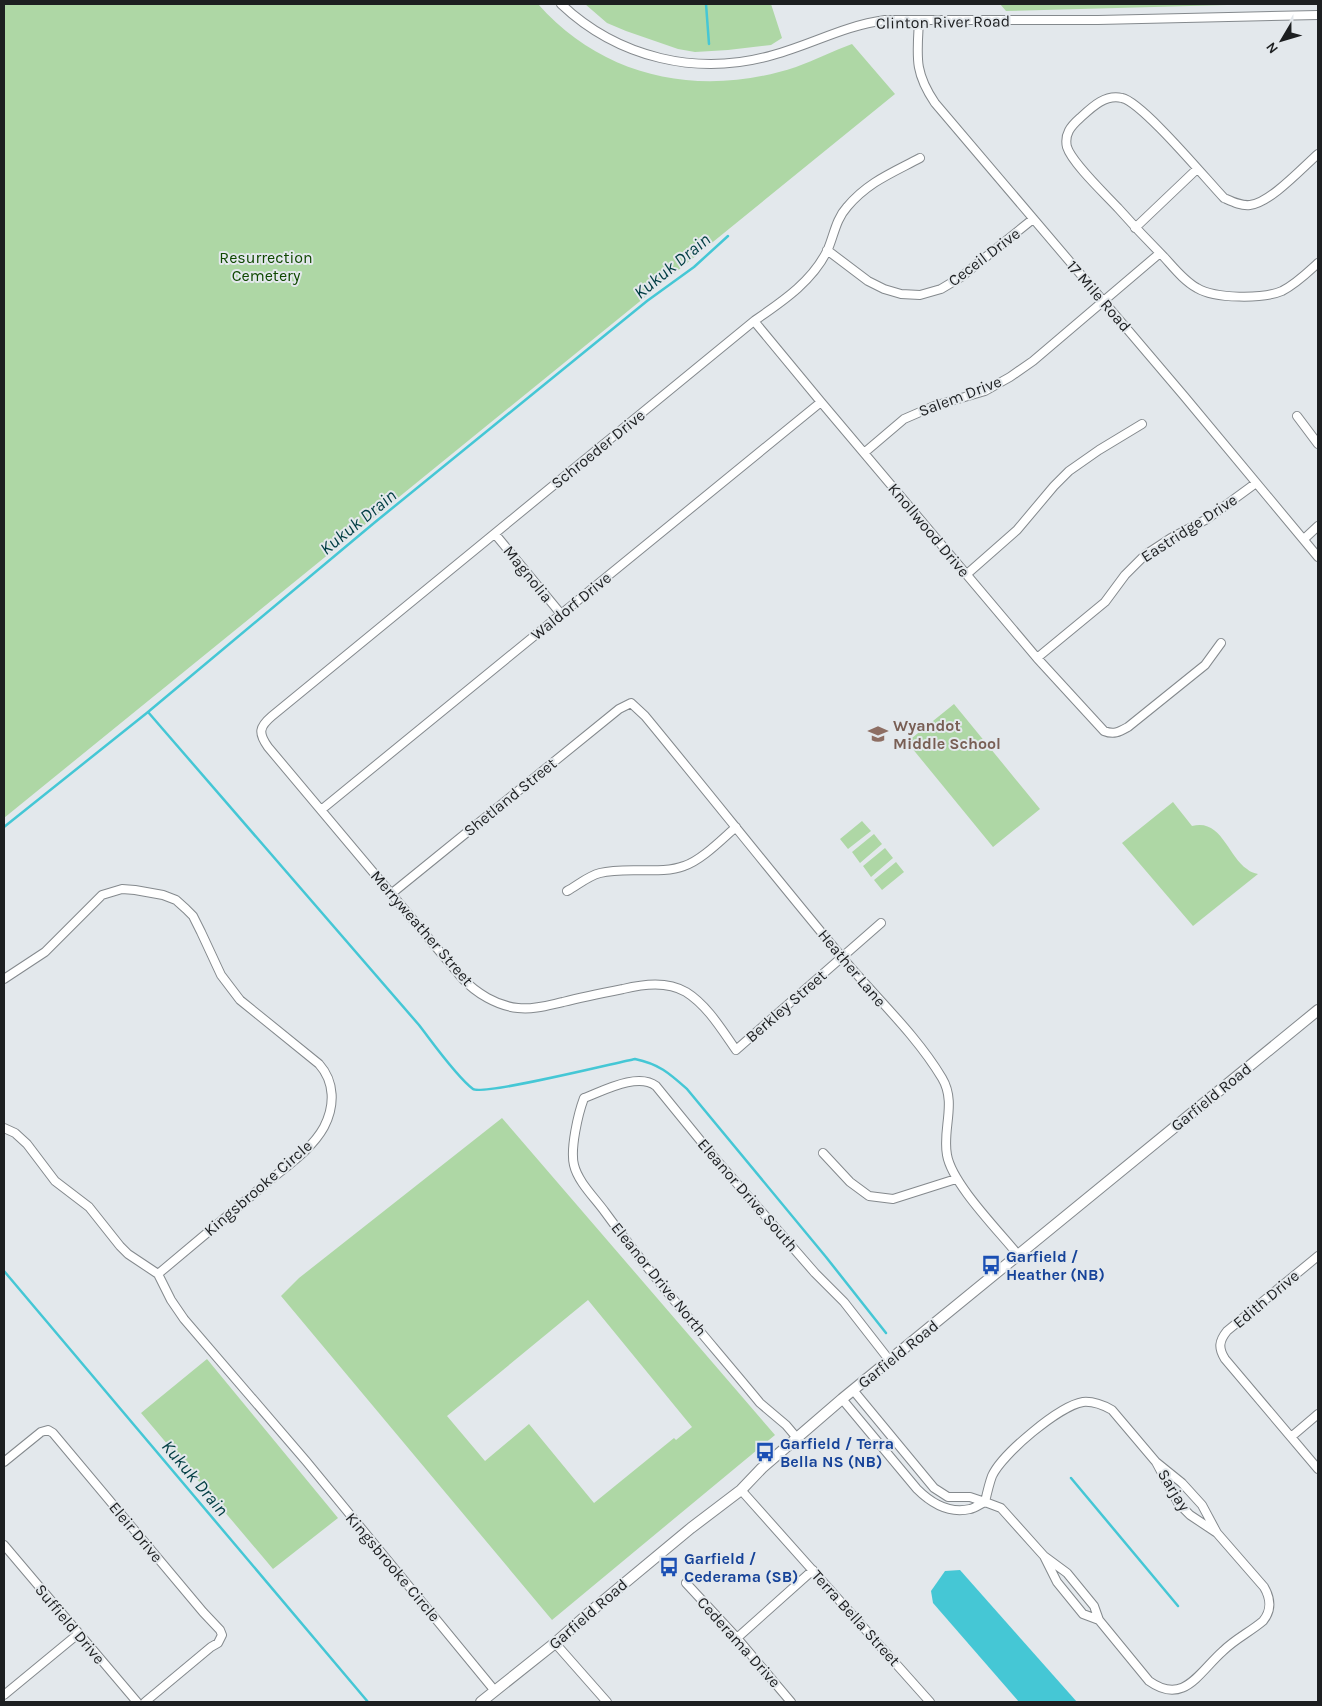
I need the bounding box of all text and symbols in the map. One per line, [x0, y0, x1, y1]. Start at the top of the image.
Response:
street label: Clinton River Road [876, 11, 1010, 33]
north arrow [1257, 15, 1307, 65]
text: N [1262, 39, 1282, 57]
street label: Ceceil Drive [944, 224, 1024, 290]
water label: Kukuk Drain [629, 228, 715, 304]
park label: Resurrection Cemetery [219, 248, 313, 285]
street label: 17 Mile Road [1063, 256, 1135, 336]
street label: Salem Drive [916, 371, 1004, 421]
street label: Schroeder Drive [547, 405, 649, 493]
street label: Knollwood Drive [884, 479, 974, 581]
water label: Kukuk Drain [315, 484, 401, 560]
street label: Eastridge Drive [1137, 490, 1241, 566]
street label: Magnolia [499, 542, 557, 606]
street label: Waldorf Drive [527, 568, 615, 644]
place label: Wyandot Middle School [893, 716, 1001, 753]
school or university icon: Wyandot Middle School [867, 723, 889, 745]
street label: Shetland Street [460, 754, 560, 840]
street label: Merryweather Street [367, 866, 477, 990]
street label: Heather Lane [814, 925, 890, 1011]
street label: Berkley Street [742, 966, 830, 1046]
street label: Garfield Road [1167, 1059, 1255, 1135]
street label: Eleanor Drive South [694, 1135, 802, 1255]
street label: Kingsbrooke Circle [200, 1136, 316, 1240]
street label: Eleanor Drive North [607, 1218, 711, 1340]
place label: Garfield / Heather (NB) [1006, 1247, 1105, 1284]
bus stop icon: Garfield / Heather (NB) [980, 1254, 1002, 1276]
street label: Edith Drive [1229, 1266, 1303, 1332]
street label: Garfield Road [854, 1316, 942, 1392]
place label: Garfield / Terra Bella NS (NB) [780, 1434, 894, 1471]
water label: Kukuk Drain [157, 1436, 233, 1520]
bus stop icon: Garfield / Terra Bella NS (NB) [754, 1441, 776, 1463]
street label: Sarjay [1154, 1466, 1194, 1515]
street label: Eleir Drive [105, 1498, 167, 1566]
street label: Kingsbrooke Circle [342, 1509, 444, 1625]
place label: Garfield / Cederama (SB) [684, 1549, 799, 1586]
bus stop icon: Garfield / Cederama (SB) [658, 1556, 680, 1578]
street label: Terra Bella Street [808, 1566, 904, 1670]
street label: Garfield Road [545, 1575, 631, 1653]
street label: Suffield Drive [31, 1580, 109, 1668]
street label: Cederama Drive [693, 1593, 785, 1691]

